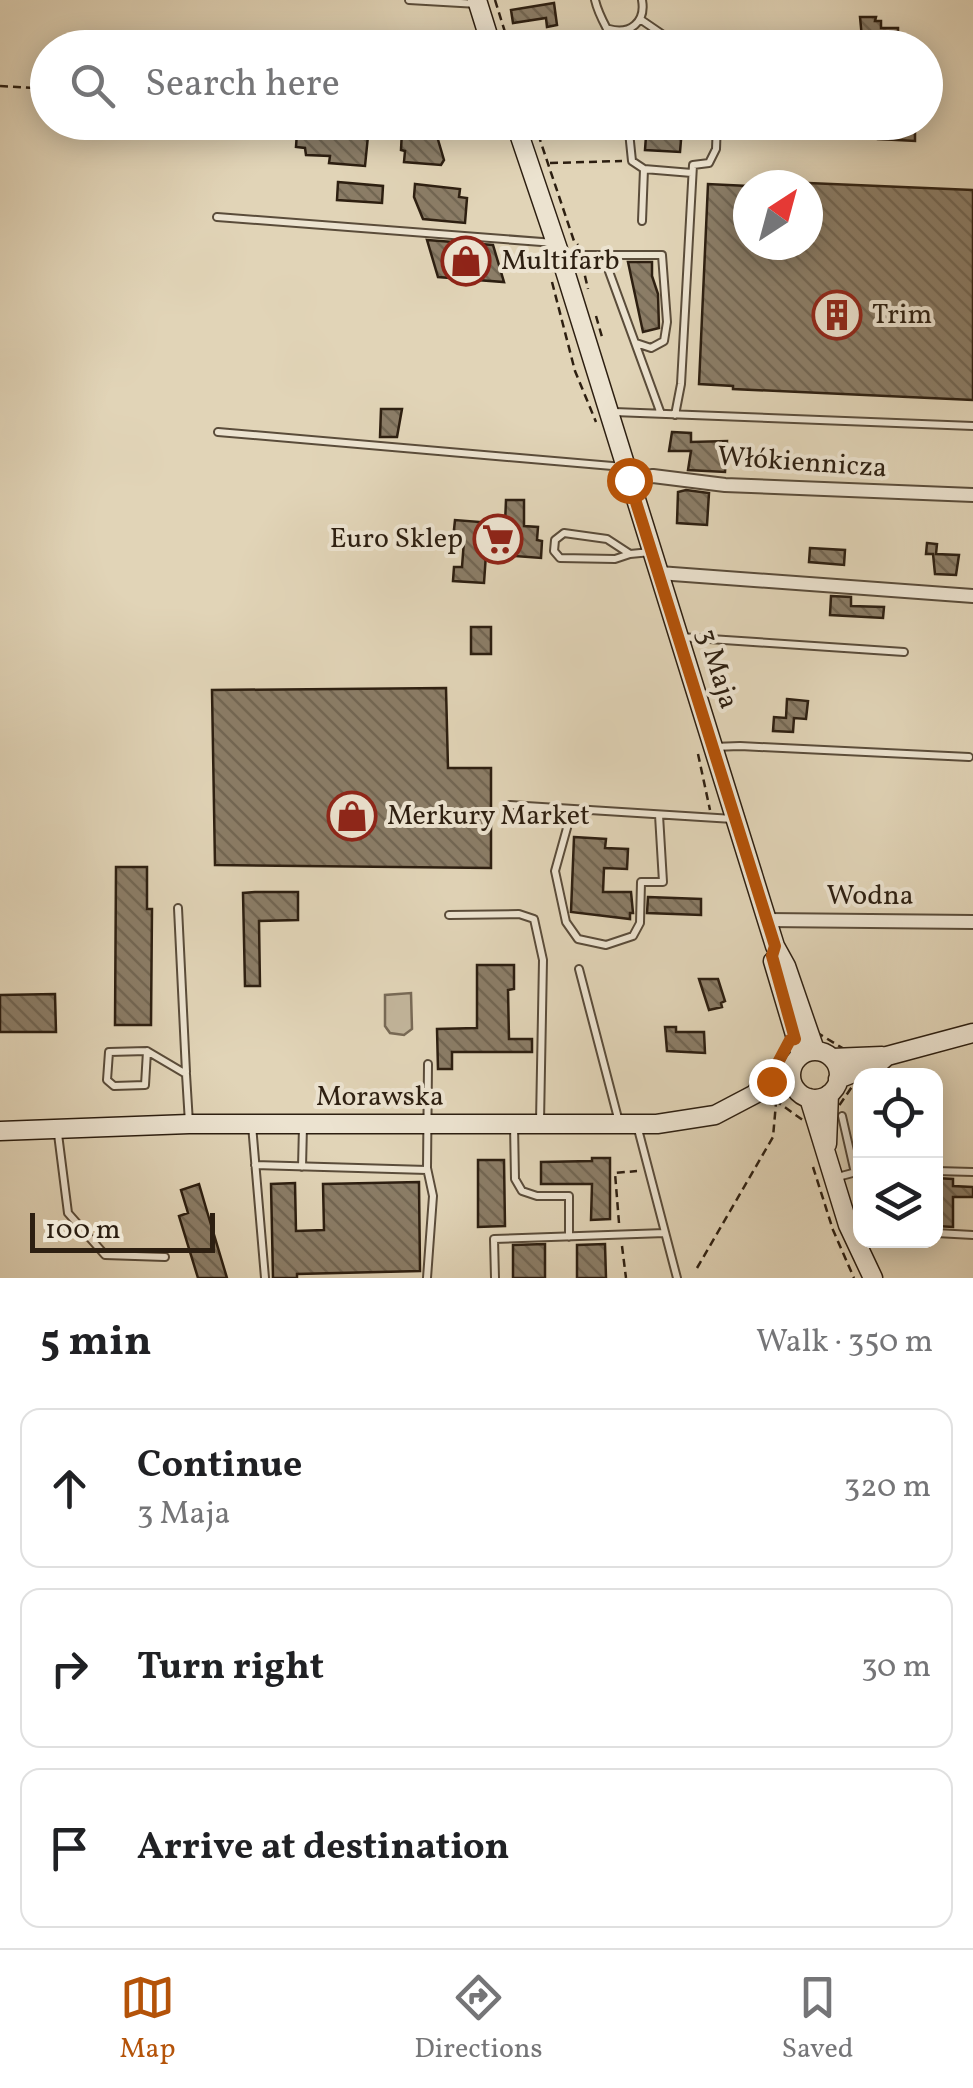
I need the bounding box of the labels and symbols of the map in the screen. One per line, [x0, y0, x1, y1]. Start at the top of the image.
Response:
north arrow [733, 170, 823, 260]
shop icon: Multifarb [440, 235, 492, 287]
place label: Multifarb [501, 242, 620, 281]
building icon: Trim [811, 289, 863, 341]
place label: Trim [872, 296, 932, 335]
street label: Włókiennicza [716, 438, 888, 488]
route start [607, 458, 653, 504]
supermarket icon: Euro Sklep [472, 513, 524, 565]
place label: Euro Sklep [330, 520, 463, 559]
street label: 3 Maja [686, 624, 748, 714]
shop icon: Merkury Market [326, 790, 378, 842]
place label: Merkury Market [387, 797, 590, 836]
street label: Wodna [826, 877, 914, 916]
route end [749, 1059, 795, 1105]
street label: Morawska [316, 1078, 444, 1117]
scale bar [30, 1208, 215, 1252]

